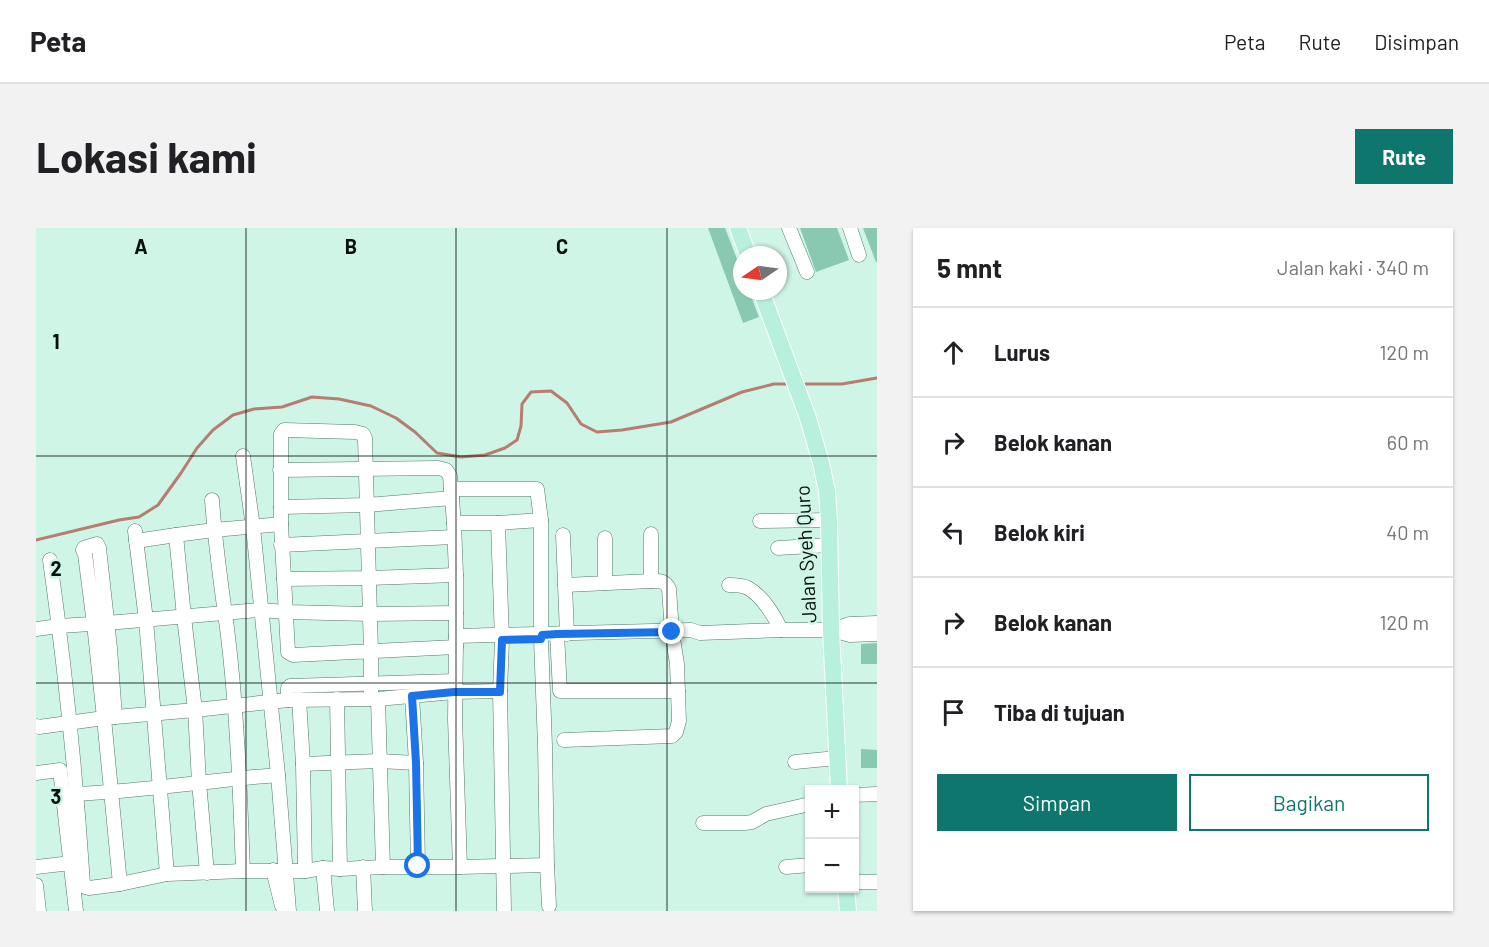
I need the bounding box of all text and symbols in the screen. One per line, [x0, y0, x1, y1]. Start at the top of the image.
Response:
text: Peta [30, 24, 86, 58]
text: Peta [1224, 29, 1266, 54]
text: Rute [1299, 29, 1341, 54]
text: Disimpan [1374, 29, 1459, 54]
button: Rute [1355, 129, 1453, 184]
text: Lokasi kami [36, 131, 257, 181]
text: A [134, 234, 148, 258]
text: B [345, 234, 357, 258]
text: C [556, 234, 568, 258]
north arrow [733, 246, 787, 300]
text: 5 mnt [937, 252, 1002, 283]
text: Jalan kaki · 340 m [1277, 255, 1429, 279]
text: 1 [52, 329, 60, 353]
icon: ahead [937, 336, 970, 369]
text: Lurus [994, 339, 1050, 365]
text: 120 m [1379, 340, 1429, 364]
icon: right [937, 426, 970, 459]
text: Belok kanan [994, 429, 1112, 455]
text: 60 m [1387, 430, 1429, 454]
street label: Jalan Syeh Quro [789, 485, 821, 623]
icon: left [937, 516, 970, 549]
text: Belok kiri [994, 519, 1085, 545]
text: 40 m [1386, 520, 1429, 544]
text: 2 [50, 556, 62, 580]
icon: right [937, 606, 970, 639]
text: Belok kanan [994, 609, 1112, 635]
text: 120 m [1379, 610, 1429, 634]
route end [658, 618, 684, 644]
icon: arrive [937, 696, 970, 729]
text: Tiba di tujuan [994, 699, 1125, 725]
button: Simpan [937, 774, 1177, 831]
button: Bagikan [1189, 774, 1429, 831]
text: 3 [51, 784, 61, 808]
map controls [805, 785, 859, 893]
button: + [805, 785, 859, 839]
button: − [805, 839, 859, 893]
route start [404, 852, 430, 878]

